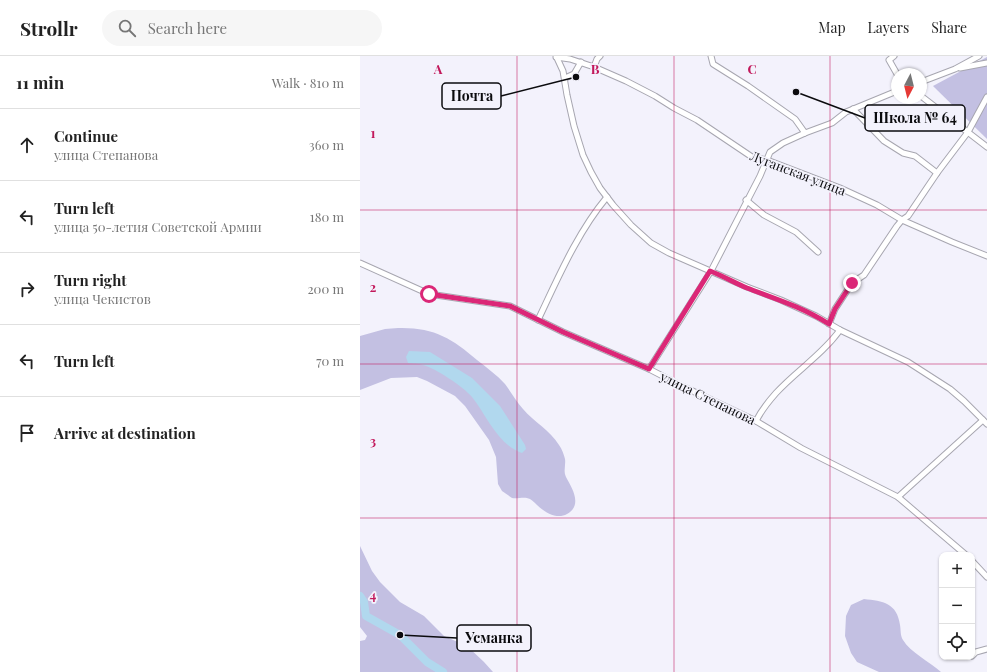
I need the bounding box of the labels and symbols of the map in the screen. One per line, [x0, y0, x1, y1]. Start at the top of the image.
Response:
text: A [433, 60, 443, 77]
text: B [591, 60, 600, 77]
text: C [747, 60, 757, 77]
north arrow [891, 68, 927, 104]
callout: Почта [442, 83, 501, 109]
text: Почта [451, 86, 494, 105]
callout: Школа № 64 [865, 105, 965, 131]
text: Школа № 64 [873, 108, 957, 127]
text: 1 [371, 124, 376, 141]
street label: Луганская улица [747, 146, 849, 199]
route end [843, 274, 861, 292]
text: 2 [370, 278, 377, 295]
route start [420, 285, 438, 303]
street label: улица Степанова [657, 367, 759, 428]
text: 3 [370, 432, 376, 449]
text: 4 [370, 586, 377, 603]
callout: Усманка [457, 625, 531, 651]
text: Усманка [464, 628, 523, 647]

